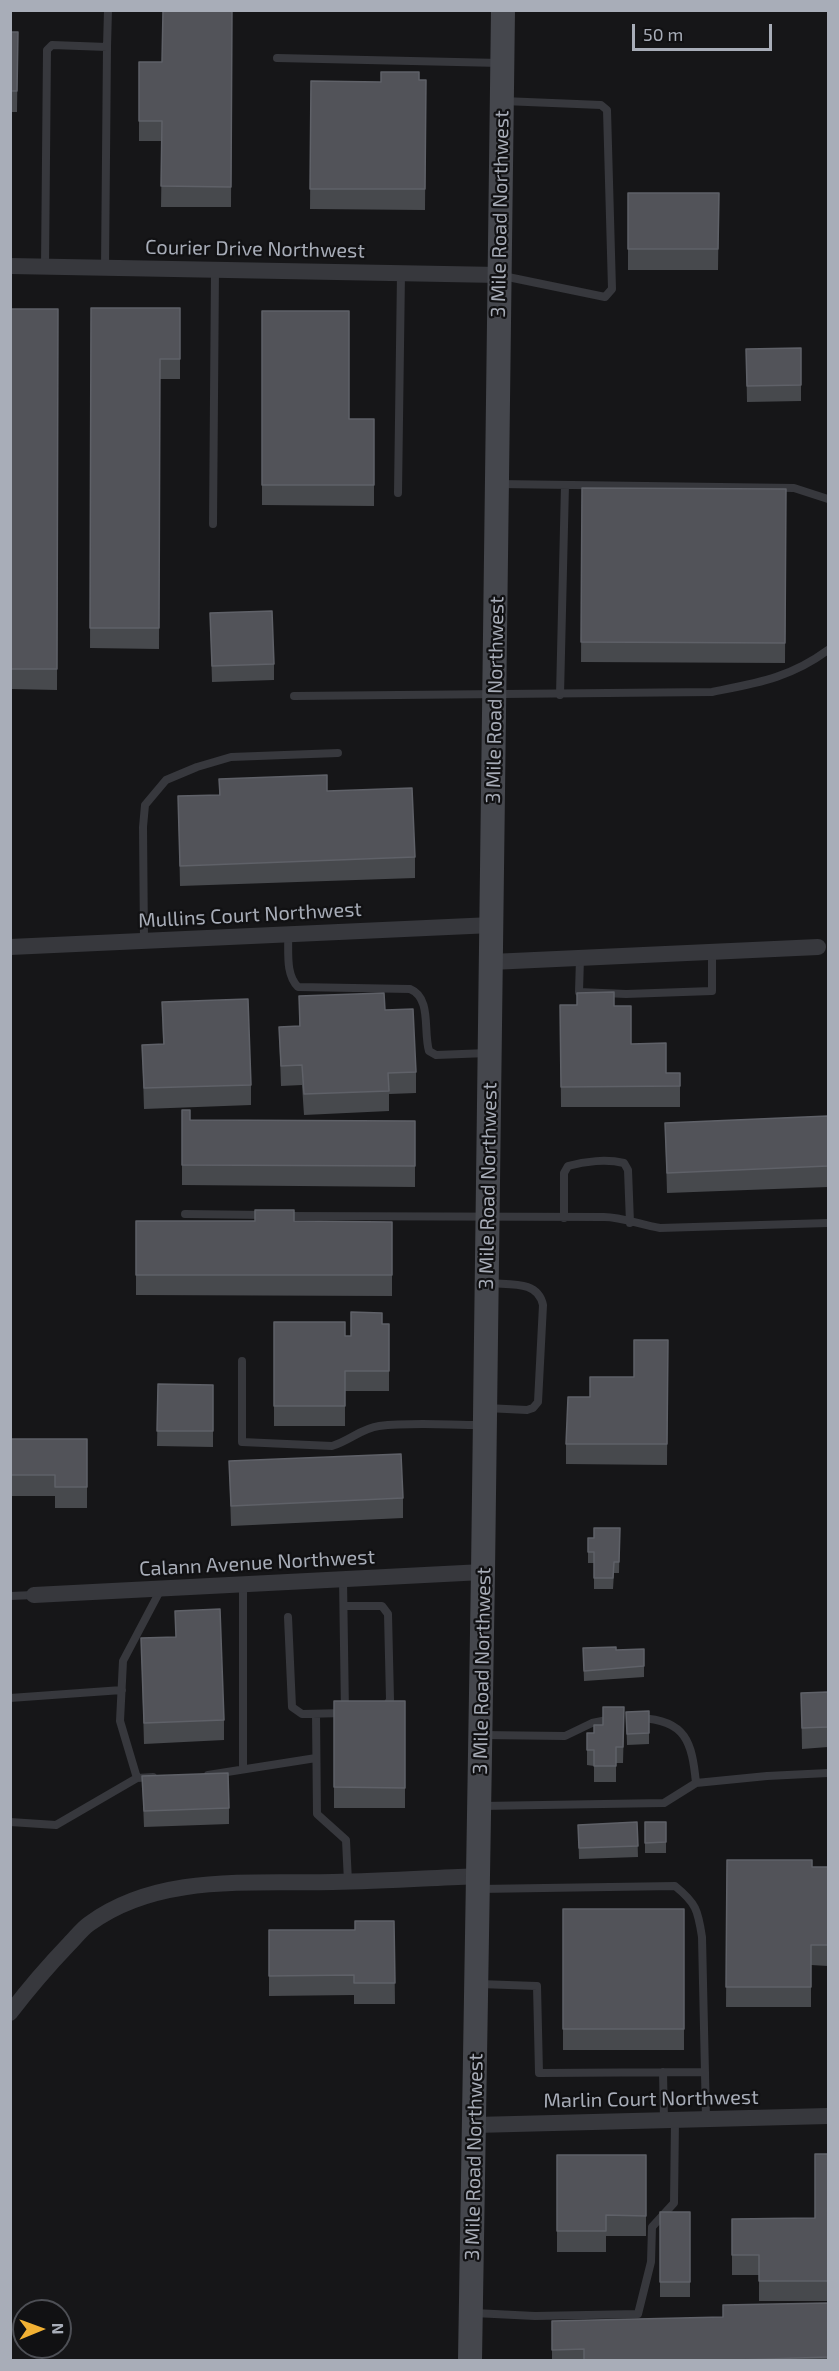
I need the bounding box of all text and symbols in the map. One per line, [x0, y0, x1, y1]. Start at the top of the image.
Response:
scale bar [635, 12, 774, 50]
text: 50 m [643, 23, 683, 45]
street label: 3 Mile Road Northwest [486, 110, 514, 318]
street label: Courier Drive Northwest [145, 235, 365, 263]
street label: 3 Mile Road Northwest [481, 596, 509, 804]
street label: Mullins Court Northwest [138, 897, 362, 933]
street label: 3 Mile Road Northwest [474, 1082, 502, 1290]
street label: Calann Avenue Northwest [138, 1545, 376, 1581]
street label: 3 Mile Road Northwest [468, 1567, 496, 1775]
street label: 3 Mile Road Northwest [460, 2053, 488, 2261]
street label: Marlin Court Northwest [543, 2085, 759, 2113]
north arrow [12, 2299, 72, 2359]
text: N [49, 2323, 68, 2335]

